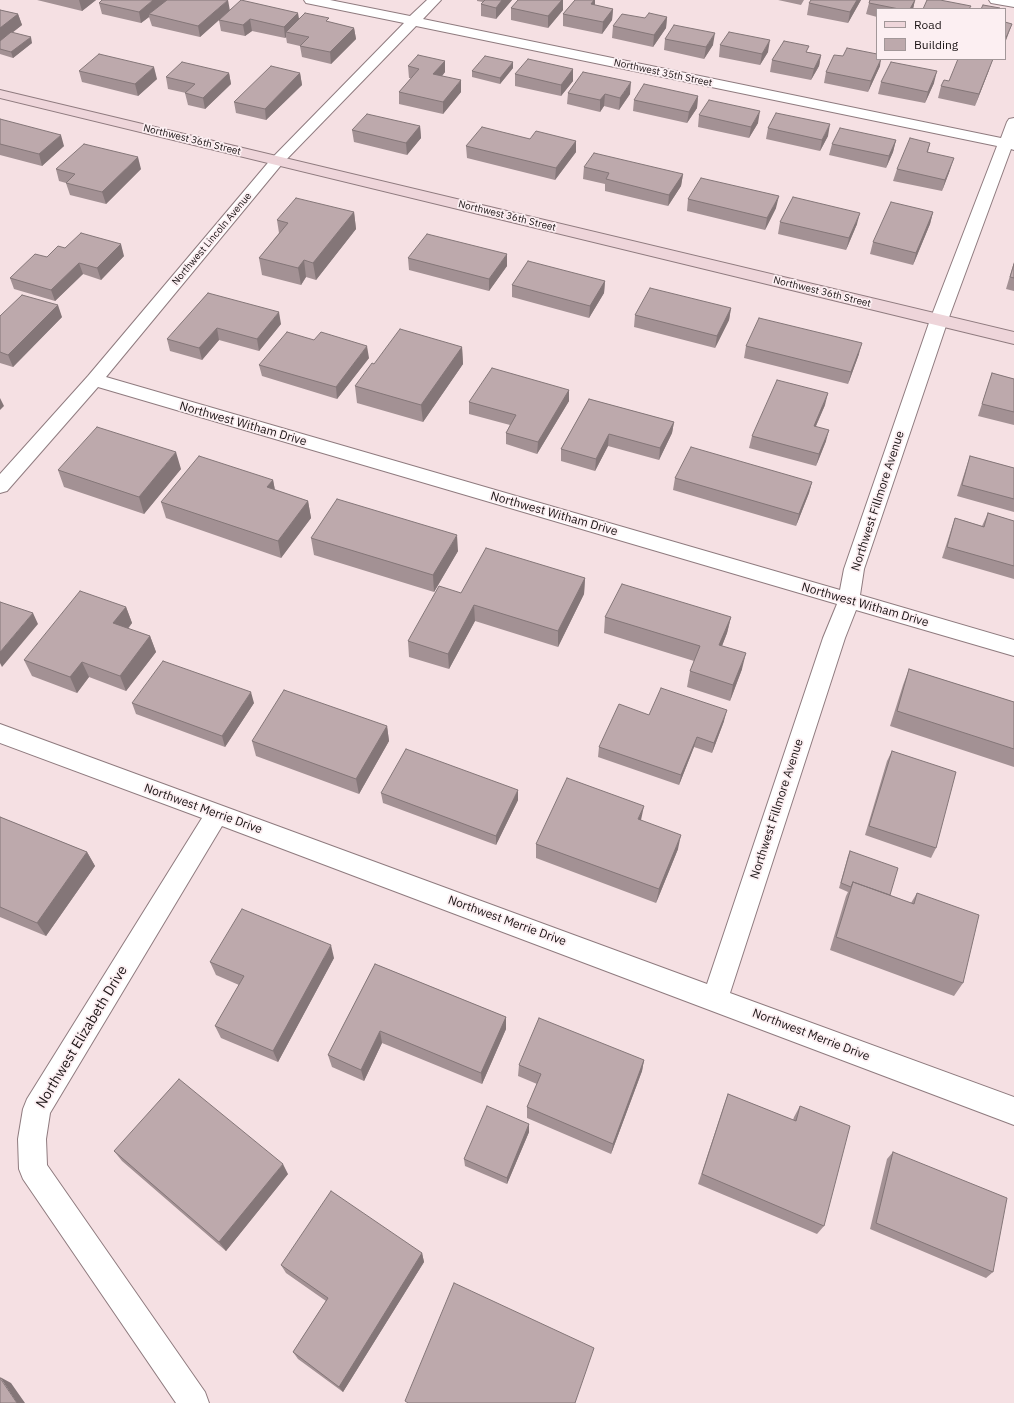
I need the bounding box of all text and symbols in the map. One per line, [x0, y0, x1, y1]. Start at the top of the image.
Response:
legend [876, 8, 1006, 60]
text: Road [914, 17, 942, 32]
text: Building [914, 37, 958, 52]
street label: Northwest 35th Street [613, 57, 713, 89]
street label: Northwest 36th Street [142, 122, 242, 158]
street label: Northwest Lincoln Avenue [170, 190, 254, 288]
street label: Northwest 36th Street [457, 198, 557, 234]
street label: Northwest 36th Street [772, 274, 872, 310]
street label: Northwest Witham Drive [178, 399, 308, 449]
street label: Northwest Fillmore Avenue [849, 429, 907, 573]
street label: Northwest Witham Drive [489, 489, 619, 539]
street label: Northwest Witham Drive [800, 580, 930, 630]
street label: Northwest Fillmore Avenue [748, 737, 806, 881]
street label: Northwest Merrie Drive [142, 781, 264, 837]
street label: Northwest Merrie Drive [446, 893, 568, 949]
street label: Northwest Elizabeth Drive [33, 963, 131, 1111]
street label: Northwest Merrie Drive [750, 1006, 872, 1064]

